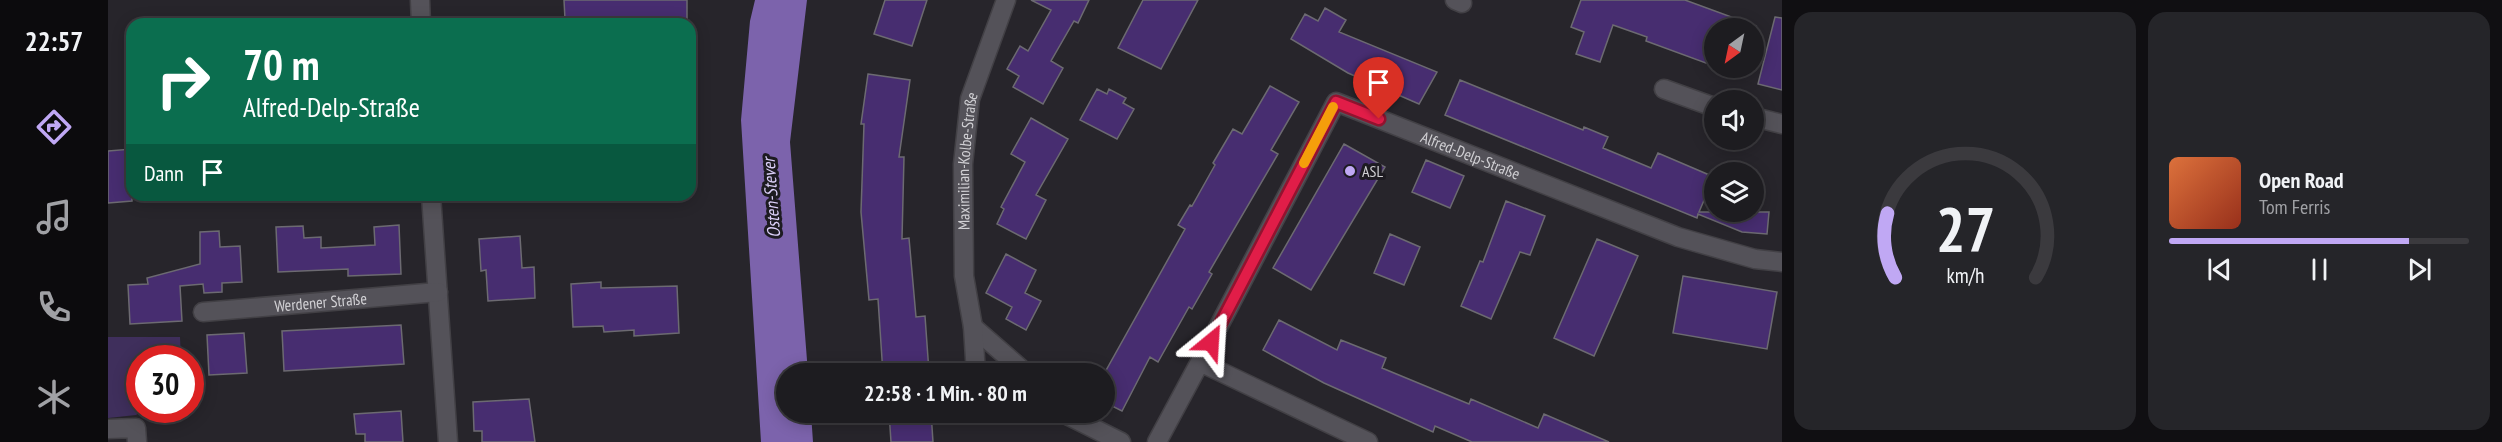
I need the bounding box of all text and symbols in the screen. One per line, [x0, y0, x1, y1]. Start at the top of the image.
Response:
north arrow [1704, 18, 1764, 78]
map controls [1704, 18, 1764, 222]
text: 22:57 [25, 24, 83, 58]
text: 70 m [243, 37, 320, 92]
icon: right [144, 42, 222, 120]
pin [1353, 57, 1404, 119]
icon: arrive [1362, 66, 1395, 99]
street label: Maximilian-Kolbe-Straße [953, 89, 982, 230]
text: Alfred-Delp-Straße [243, 90, 420, 124]
button: sound [1704, 90, 1764, 150]
icon: directions [33, 106, 75, 148]
street label: Alfred-Delp-Straße [1418, 127, 1523, 184]
water label: Osten-Stever [757, 154, 785, 239]
icon: arrive [196, 156, 229, 189]
text: Dann [144, 159, 184, 187]
place label: ASL [1362, 161, 1383, 181]
button: layers [1704, 162, 1764, 222]
marker: ASL [1343, 164, 1357, 178]
text: Open Road [2259, 166, 2344, 194]
text: 27 [1935, 188, 1995, 269]
text: Tom Ferris [2259, 194, 2330, 220]
icon: music [33, 196, 75, 238]
icon: previous [2203, 253, 2236, 286]
icon: pause [2303, 253, 2336, 286]
icon: next [2403, 253, 2436, 286]
text: km/h [1946, 261, 1984, 289]
icon: phone [33, 286, 75, 328]
street label: Werdener Straße [274, 288, 368, 316]
position arrow [1179, 310, 1243, 374]
speed limit sign: 30 [126, 345, 204, 423]
icon: climate [33, 376, 75, 418]
text: 22:58 · 1 Min. · 80 m [864, 379, 1027, 407]

